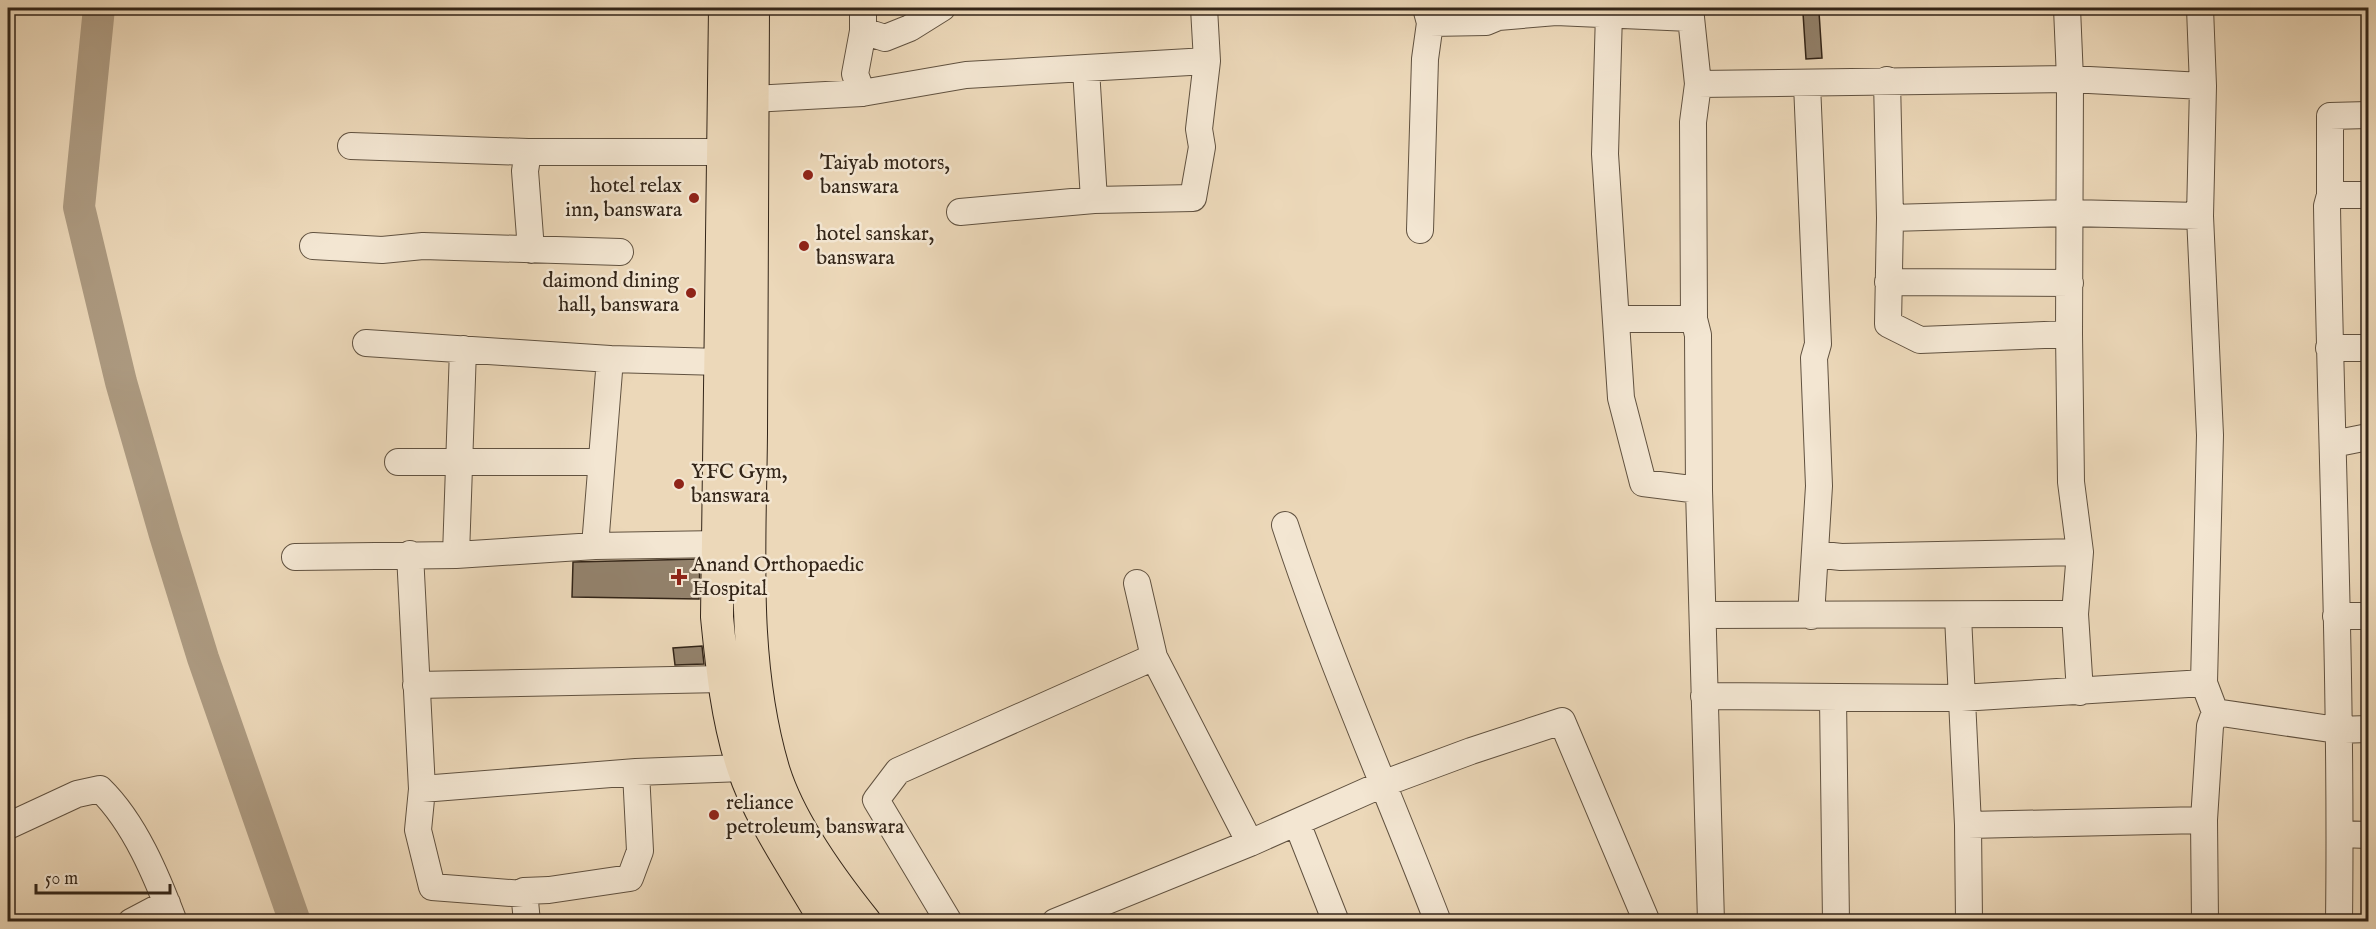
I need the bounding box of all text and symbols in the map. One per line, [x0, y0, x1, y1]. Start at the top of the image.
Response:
place label: Taiyab motors, banswara [820, 150, 950, 201]
marker: Taiyab motors, banswara [801, 168, 815, 182]
place label: hotel relax inn, banswara [565, 173, 683, 224]
marker: hotel relax inn, banswara [687, 191, 701, 205]
place label: hotel sanskar, banswara [816, 221, 934, 272]
marker: hotel sanskar, banswara [797, 239, 811, 253]
place label: daimond dining hall, banswara [543, 268, 680, 319]
marker: daimond dining hall, banswara [684, 286, 698, 300]
place label: YFC Gym, banswara [691, 459, 787, 510]
marker: YFC Gym, banswara [672, 477, 686, 491]
place label: Anand Orthopaedic Hospital [691, 552, 864, 603]
marker: Anand Orthopaedic Hospital [670, 568, 688, 586]
place label: reliance petroleum, banswara [726, 790, 905, 841]
marker: reliance petroleum, banswara [707, 808, 721, 822]
scale bar [36, 857, 170, 895]
text: 50 m [45, 868, 78, 891]

